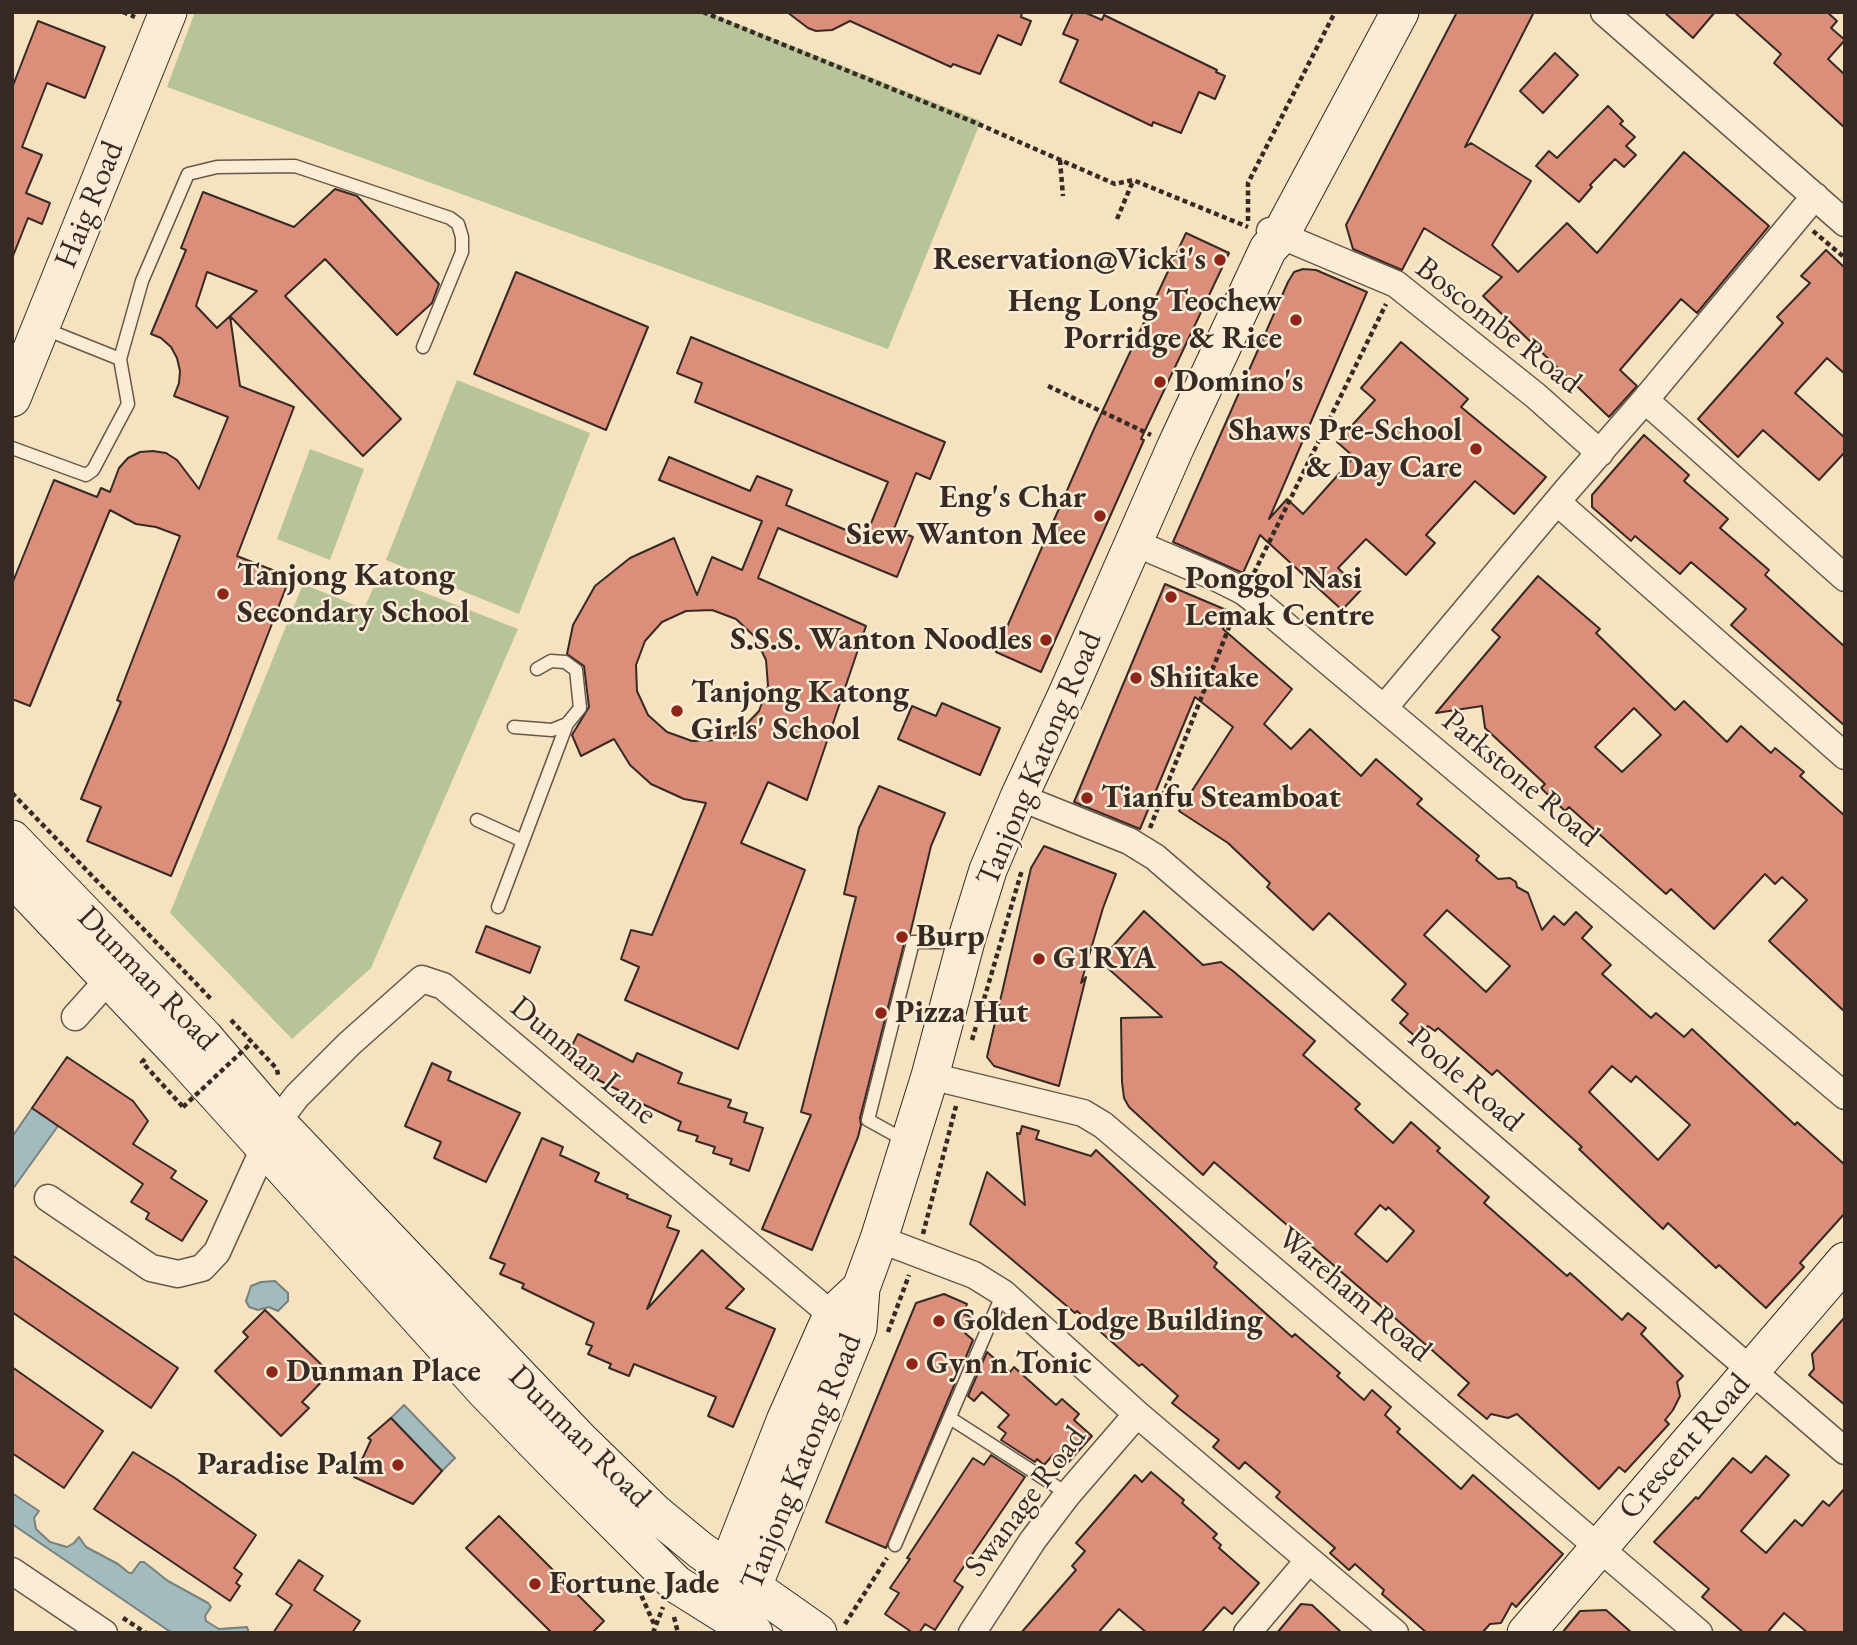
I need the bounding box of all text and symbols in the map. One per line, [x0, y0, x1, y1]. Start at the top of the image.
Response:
street label: Haig Road [47, 136, 133, 274]
place label: Reservation@Vicki's [933, 241, 1206, 279]
street label: Boscombe Road [1407, 249, 1589, 403]
marker: Reservation@Vicki's [1212, 252, 1228, 268]
place label: Heng Long Teochew Porridge & Rice [1008, 283, 1282, 358]
marker: Heng Long Teochew Porridge & Rice [1288, 312, 1304, 328]
place label: Domino's [1174, 363, 1303, 401]
marker: Domino's [1152, 374, 1168, 390]
place label: Shaws Pre-School & Day Care [1229, 412, 1462, 487]
marker: Shaws Pre-School & Day Care [1468, 441, 1484, 457]
place label: Eng's Char Siew Wanton Mee [846, 479, 1086, 554]
marker: Eng's Char Siew Wanton Mee [1092, 508, 1108, 524]
place label: Tanjong Katong Secondary School [237, 557, 469, 632]
place label: Ponggol Nasi Lemak Centre [1185, 560, 1374, 635]
marker: Tanjong Katong Secondary School [215, 586, 231, 602]
marker: Ponggol Nasi Lemak Centre [1163, 589, 1179, 605]
place label: S.S.S. Wanton Noodles [730, 621, 1032, 659]
street label: Tanjong Katong Road [969, 626, 1111, 892]
marker: S.S.S. Wanton Noodles [1038, 632, 1054, 648]
place label: Shiitake [1150, 659, 1259, 697]
marker: Shiitake [1128, 670, 1144, 686]
place label: Tanjong Katong Girls' School [691, 674, 909, 749]
street label: Parkstone Road [1434, 702, 1606, 856]
marker: Tanjong Katong Girls' School [669, 703, 685, 719]
place label: Tianfu Steamboat [1101, 779, 1341, 817]
marker: Tianfu Steamboat [1079, 790, 1095, 806]
street label: Dunman Road [69, 899, 225, 1059]
place label: Burp [916, 918, 985, 956]
marker: Burp [894, 929, 910, 945]
place label: G1RYA [1053, 940, 1156, 978]
marker: G1RYA [1031, 951, 1047, 967]
street label: Dunman Lane [502, 989, 664, 1133]
place label: Pizza Hut [895, 994, 1028, 1032]
marker: Pizza Hut [873, 1005, 889, 1021]
street label: Poole Road [1399, 1019, 1531, 1141]
street label: Wareham Road [1269, 1219, 1439, 1371]
place label: Golden Lodge Building [953, 1302, 1263, 1340]
marker: Golden Lodge Building [931, 1313, 947, 1329]
street label: Tanjong Katong Road [733, 1328, 871, 1596]
place label: Gyn n Tonic [926, 1345, 1092, 1383]
place label: Dunman Place [286, 1353, 481, 1391]
marker: Gyn n Tonic [904, 1356, 920, 1372]
street label: Dunman Road [500, 1358, 658, 1516]
marker: Dunman Place [264, 1364, 280, 1380]
street label: Crescent Road [1611, 1366, 1759, 1528]
street label: Swanage Road [957, 1419, 1095, 1585]
place label: Paradise Palm [197, 1446, 384, 1484]
marker: Paradise Palm [390, 1457, 406, 1473]
place label: Fortune Jade [549, 1565, 719, 1603]
marker: Fortune Jade [527, 1576, 543, 1592]

